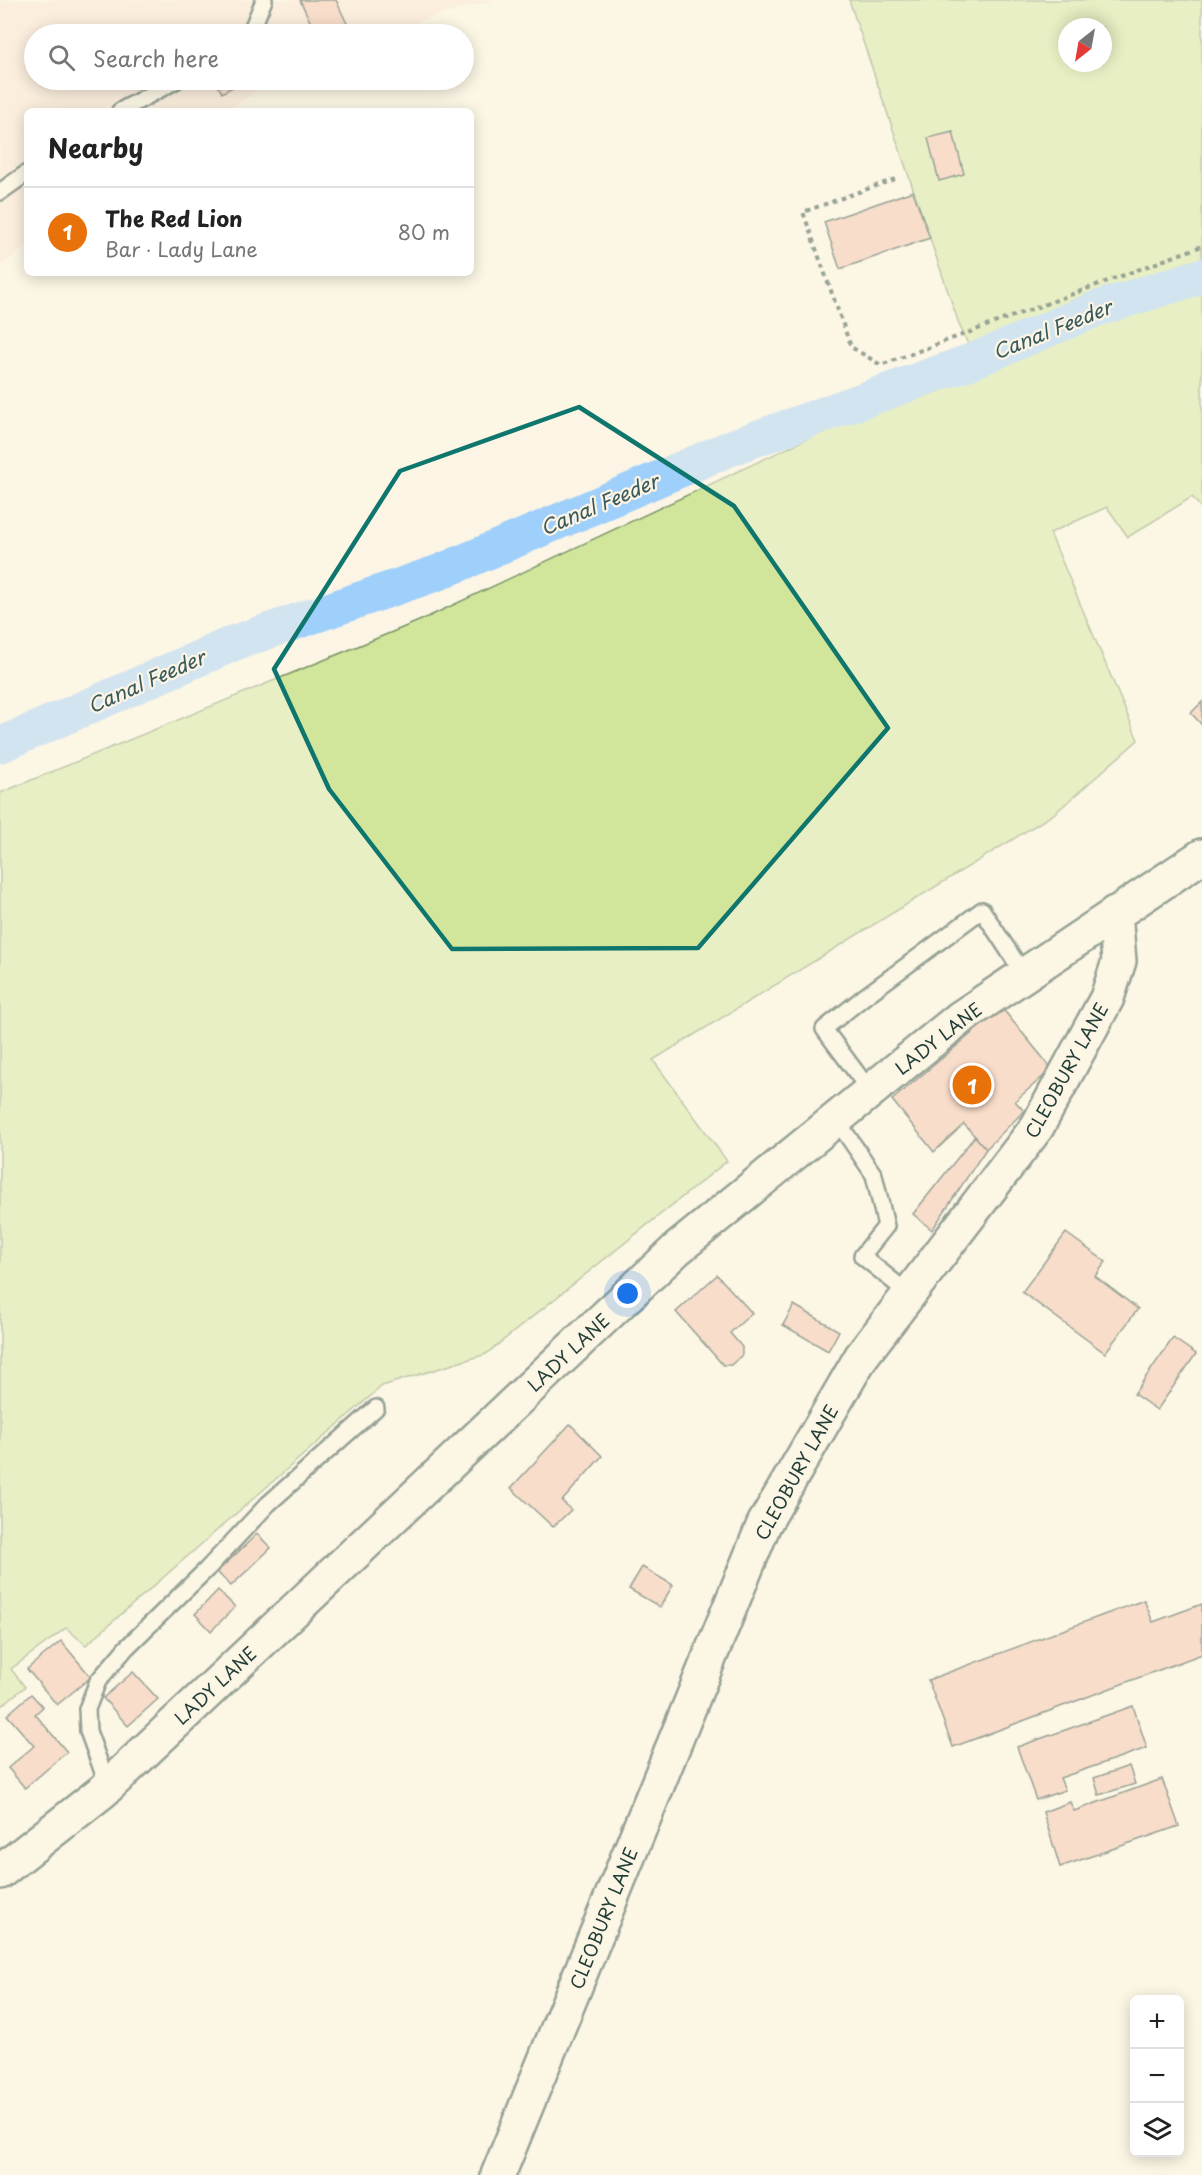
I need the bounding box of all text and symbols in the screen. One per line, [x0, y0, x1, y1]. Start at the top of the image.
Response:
north arrow [1058, 18, 1112, 72]
search box [24, 24, 474, 90]
icon: search [45, 41, 78, 74]
text: Search here [93, 41, 219, 74]
text: Nearby [48, 128, 143, 167]
text: The Red Lion [105, 201, 243, 234]
text: 1 [63, 217, 72, 247]
text: 80 m [398, 217, 450, 247]
text: Bar · Lady Lane [105, 234, 258, 264]
water label: Canal Feeder [988, 290, 1119, 367]
water label: Canal Feeder [535, 464, 666, 542]
water label: Canal Feeder [82, 640, 212, 720]
street label: LADY LANE [889, 995, 987, 1081]
street label: CLEOBURY LANE [1018, 997, 1114, 1143]
pin: 1 [952, 1062, 992, 1108]
your location [613, 1279, 642, 1308]
street label: LADY LANE [521, 1307, 615, 1397]
street label: CLEOBURY LANE [748, 1399, 844, 1545]
street label: LADY LANE [168, 1640, 262, 1730]
street label: CLEOBURY LANE [562, 1843, 644, 1993]
map controls [1130, 1995, 1184, 2157]
button: + [1130, 1995, 1184, 2049]
button: − [1130, 2049, 1184, 2103]
button: layers [1130, 2103, 1184, 2157]

